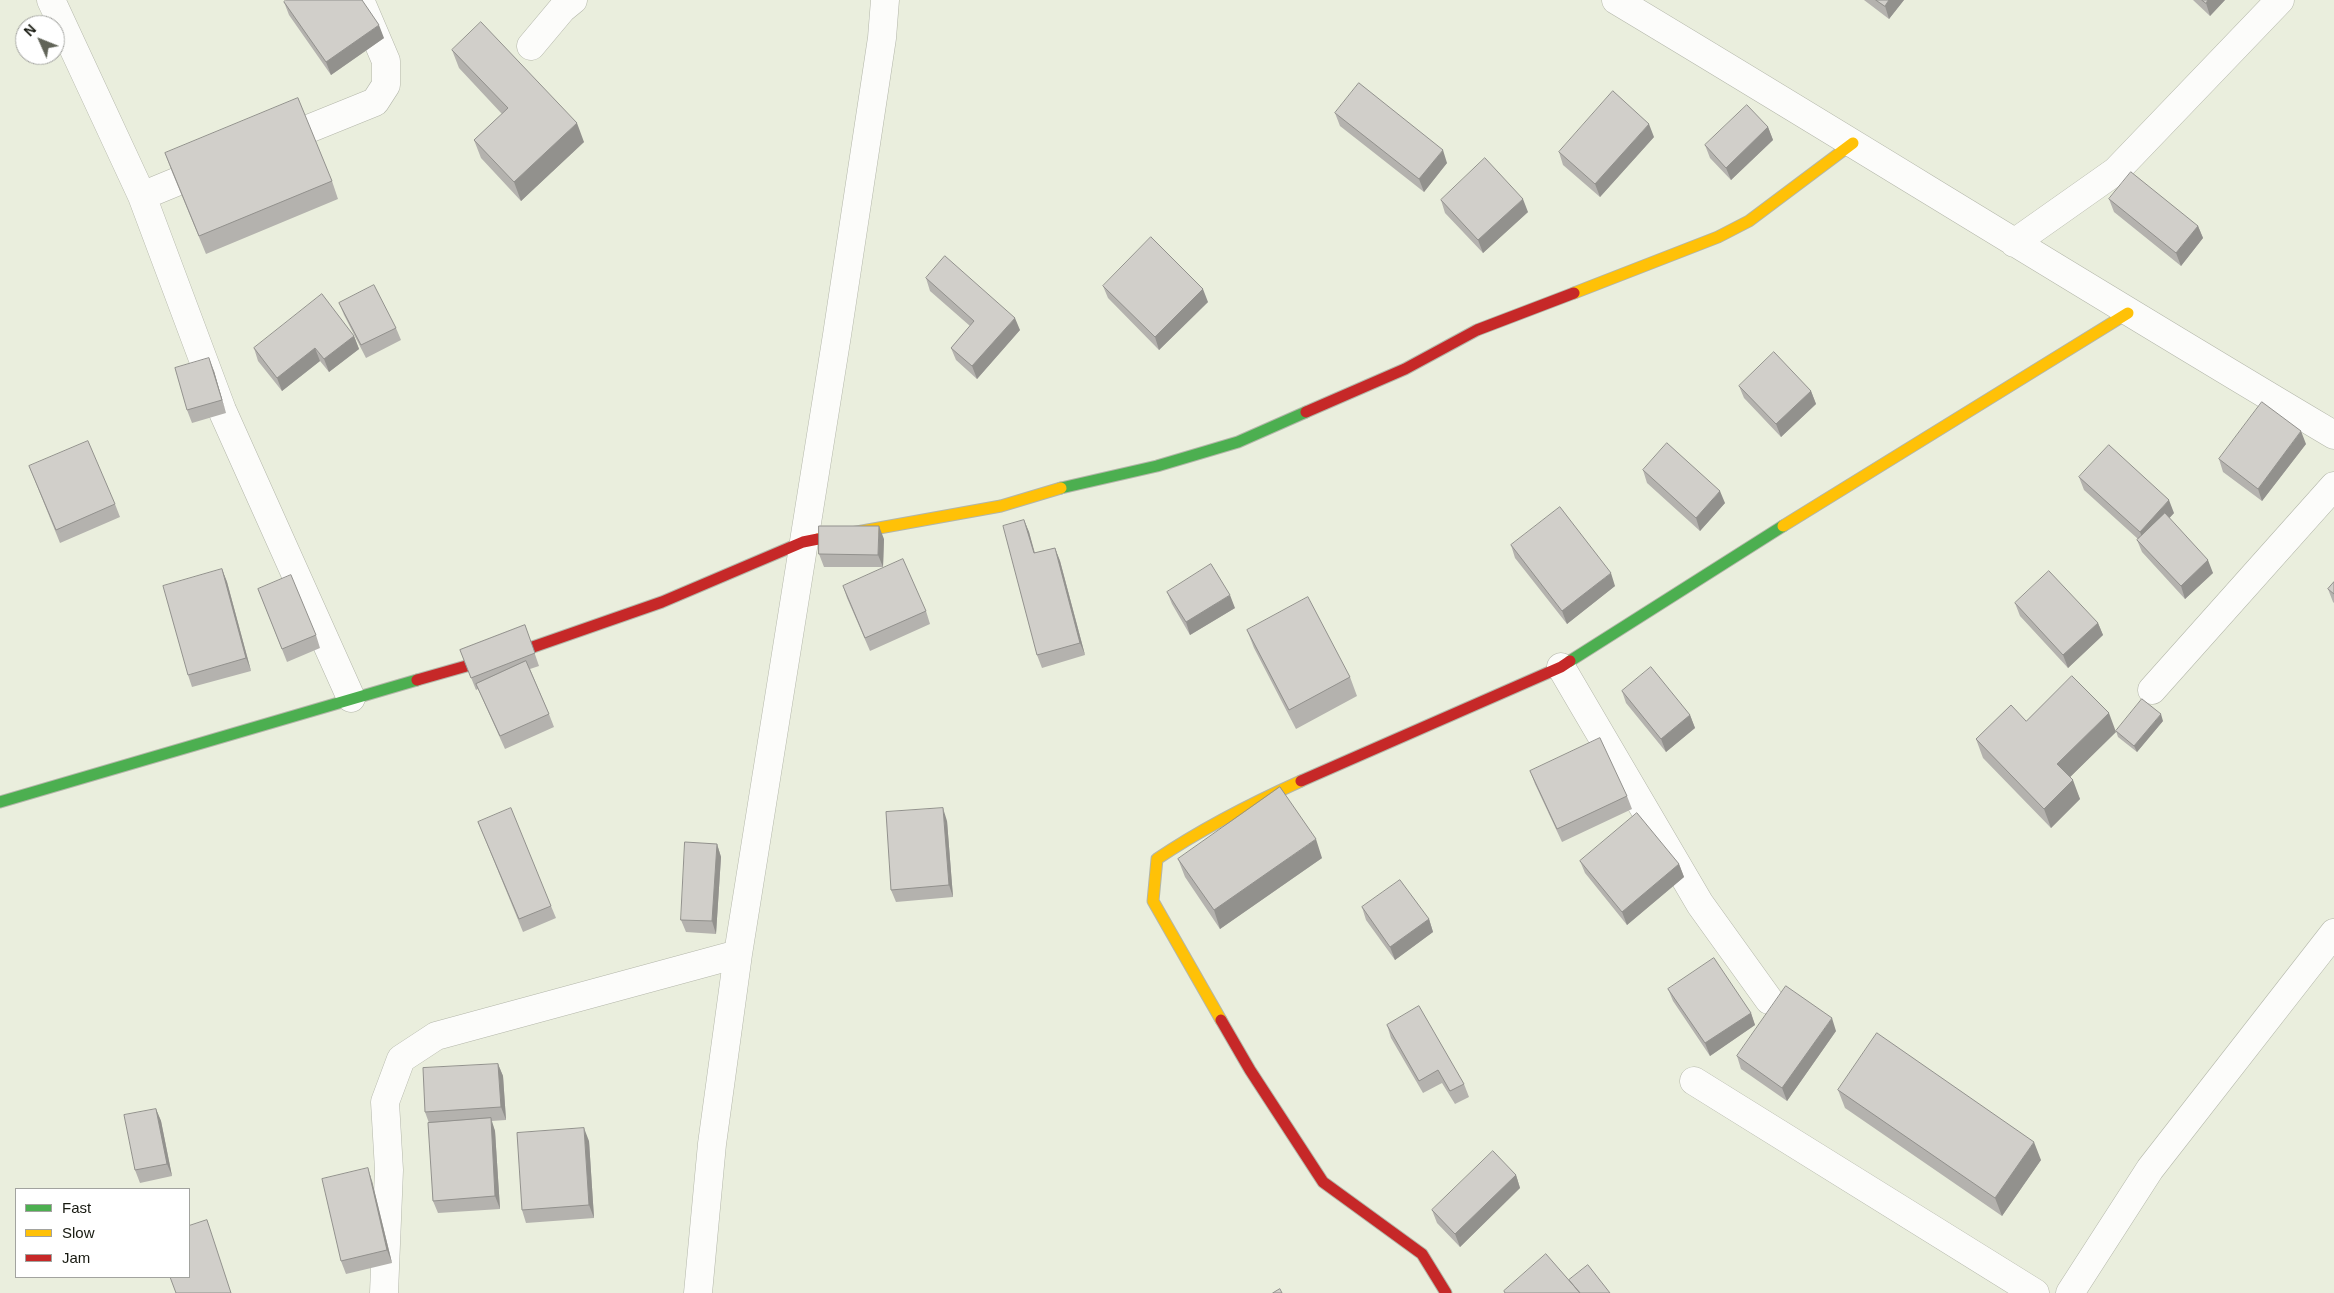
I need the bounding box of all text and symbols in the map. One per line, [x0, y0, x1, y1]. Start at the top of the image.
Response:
north arrow [15, 15, 65, 65]
text: N [21, 21, 39, 39]
legend [15, 1188, 190, 1278]
text: Fast [62, 1199, 91, 1216]
text: Slow [62, 1224, 95, 1241]
text: Jam [62, 1249, 90, 1266]

